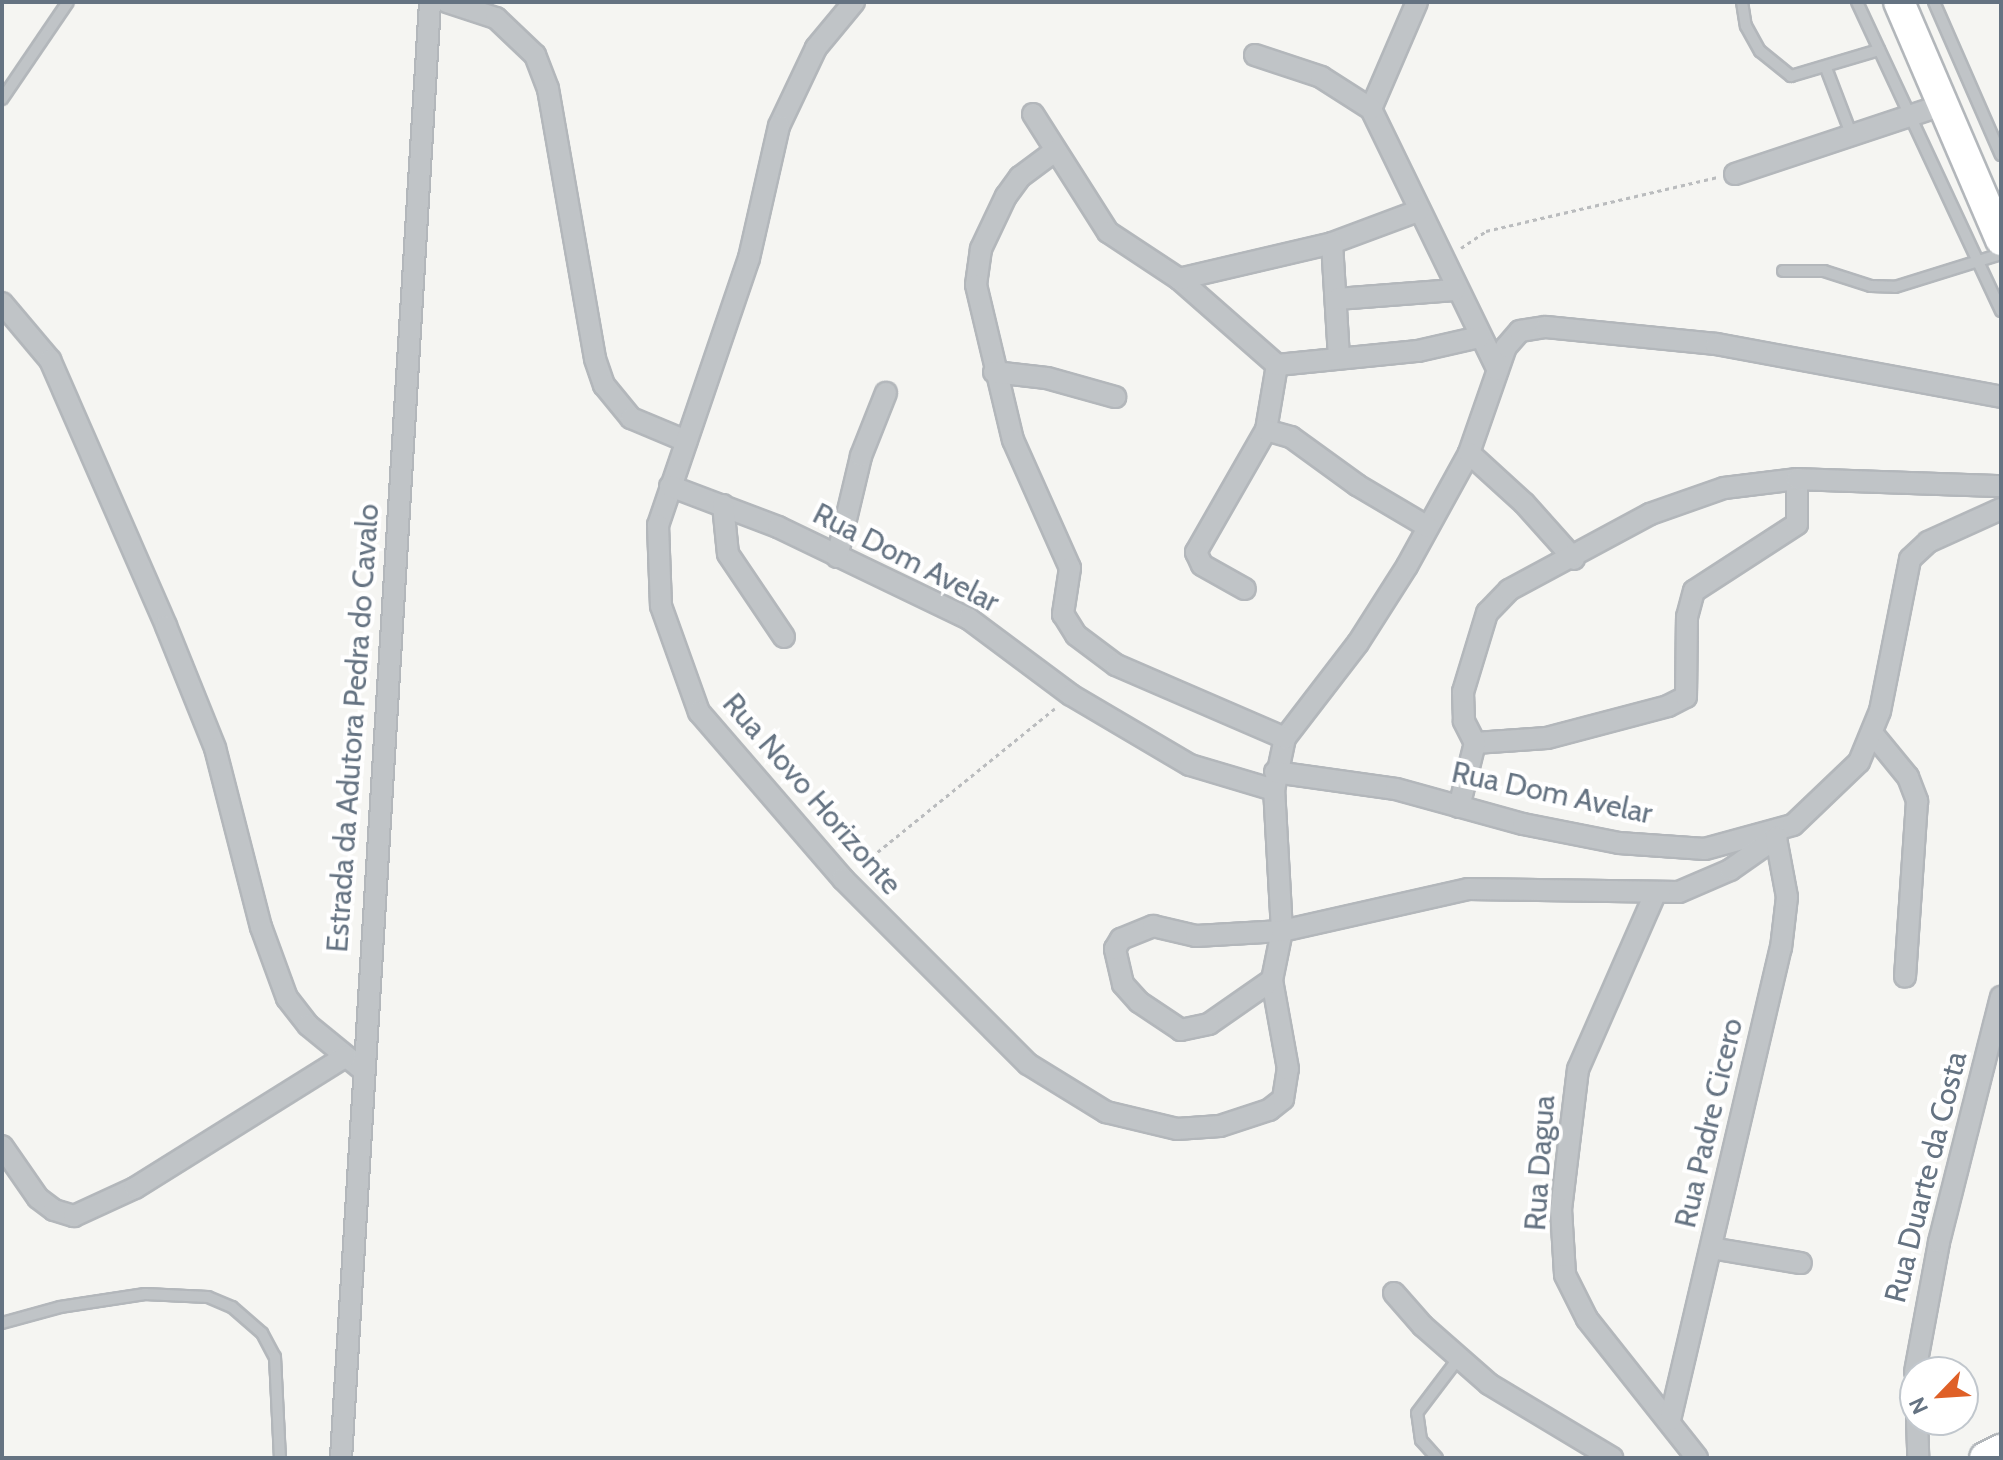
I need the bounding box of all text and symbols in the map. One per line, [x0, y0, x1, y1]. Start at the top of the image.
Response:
street label: Rua Dom Avelar [807, 496, 1005, 620]
street label: Estrada da Adutora Pedra do Cavalo [319, 503, 387, 953]
street label: Rua Novo Horizonte [715, 686, 909, 902]
street label: Rua Dom Avelar [1448, 754, 1656, 832]
street label: Rua Padre Cicero [1667, 1015, 1751, 1231]
street label: Rua Duarte da Costa [1877, 1048, 1975, 1306]
street label: Rua Dagua [1517, 1094, 1563, 1232]
north arrow [1899, 1356, 1979, 1436]
text: N [1903, 1393, 1934, 1418]

